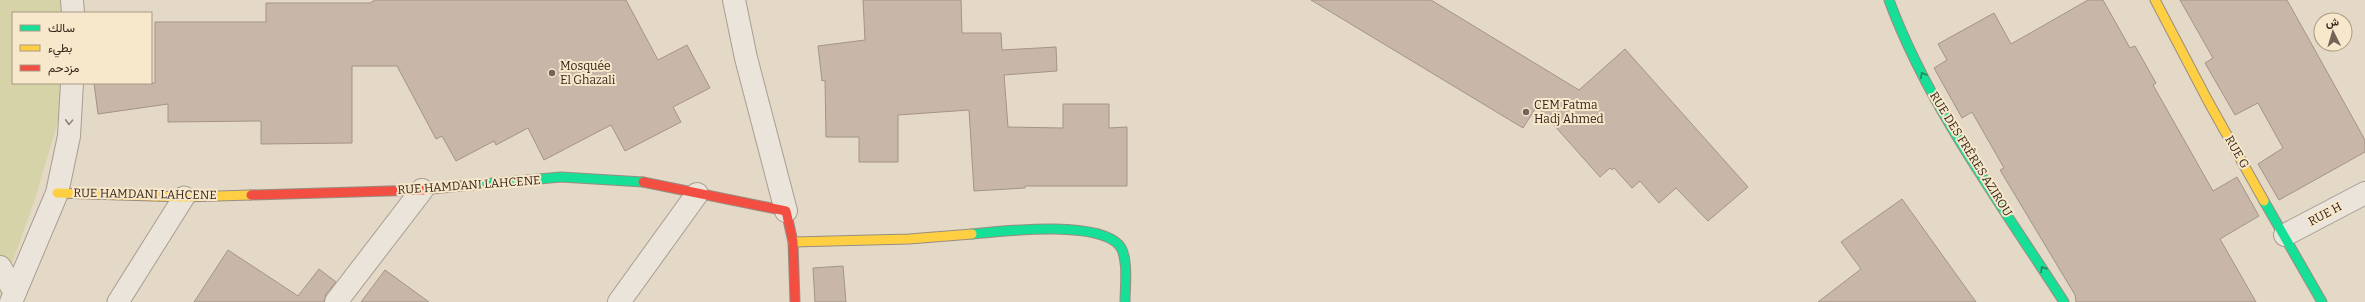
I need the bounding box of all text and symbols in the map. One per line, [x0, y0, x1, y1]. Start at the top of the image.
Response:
legend [12, 12, 152, 84]
north arrow [2313, 12, 2353, 52]
text: ش [2325, 15, 2339, 30]
text: سالك [48, 21, 75, 35]
text: بطيء [48, 41, 72, 58]
place label: Mosquée El Ghazali [560, 59, 616, 87]
text: مزدحم [48, 61, 79, 76]
marker: Mosquée El Ghazali [547, 68, 557, 78]
one-way arrow [1921, 72, 1928, 79]
street label: RUE DES FRÈRES AZIROU [1927, 89, 2016, 219]
place label: CEM Fatma Hadj Ahmed [1534, 98, 1604, 126]
marker: CEM Fatma Hadj Ahmed [1521, 107, 1531, 117]
one-way arrow [65, 119, 74, 125]
street label: RUE G [2222, 133, 2252, 171]
street label: RUE HAMDANI LAHCENE [397, 173, 541, 197]
street label: RUE HAMDANI LAHCENE [73, 186, 217, 202]
street label: RUE H [2306, 199, 2344, 229]
one-way arrow [2040, 266, 2047, 273]

